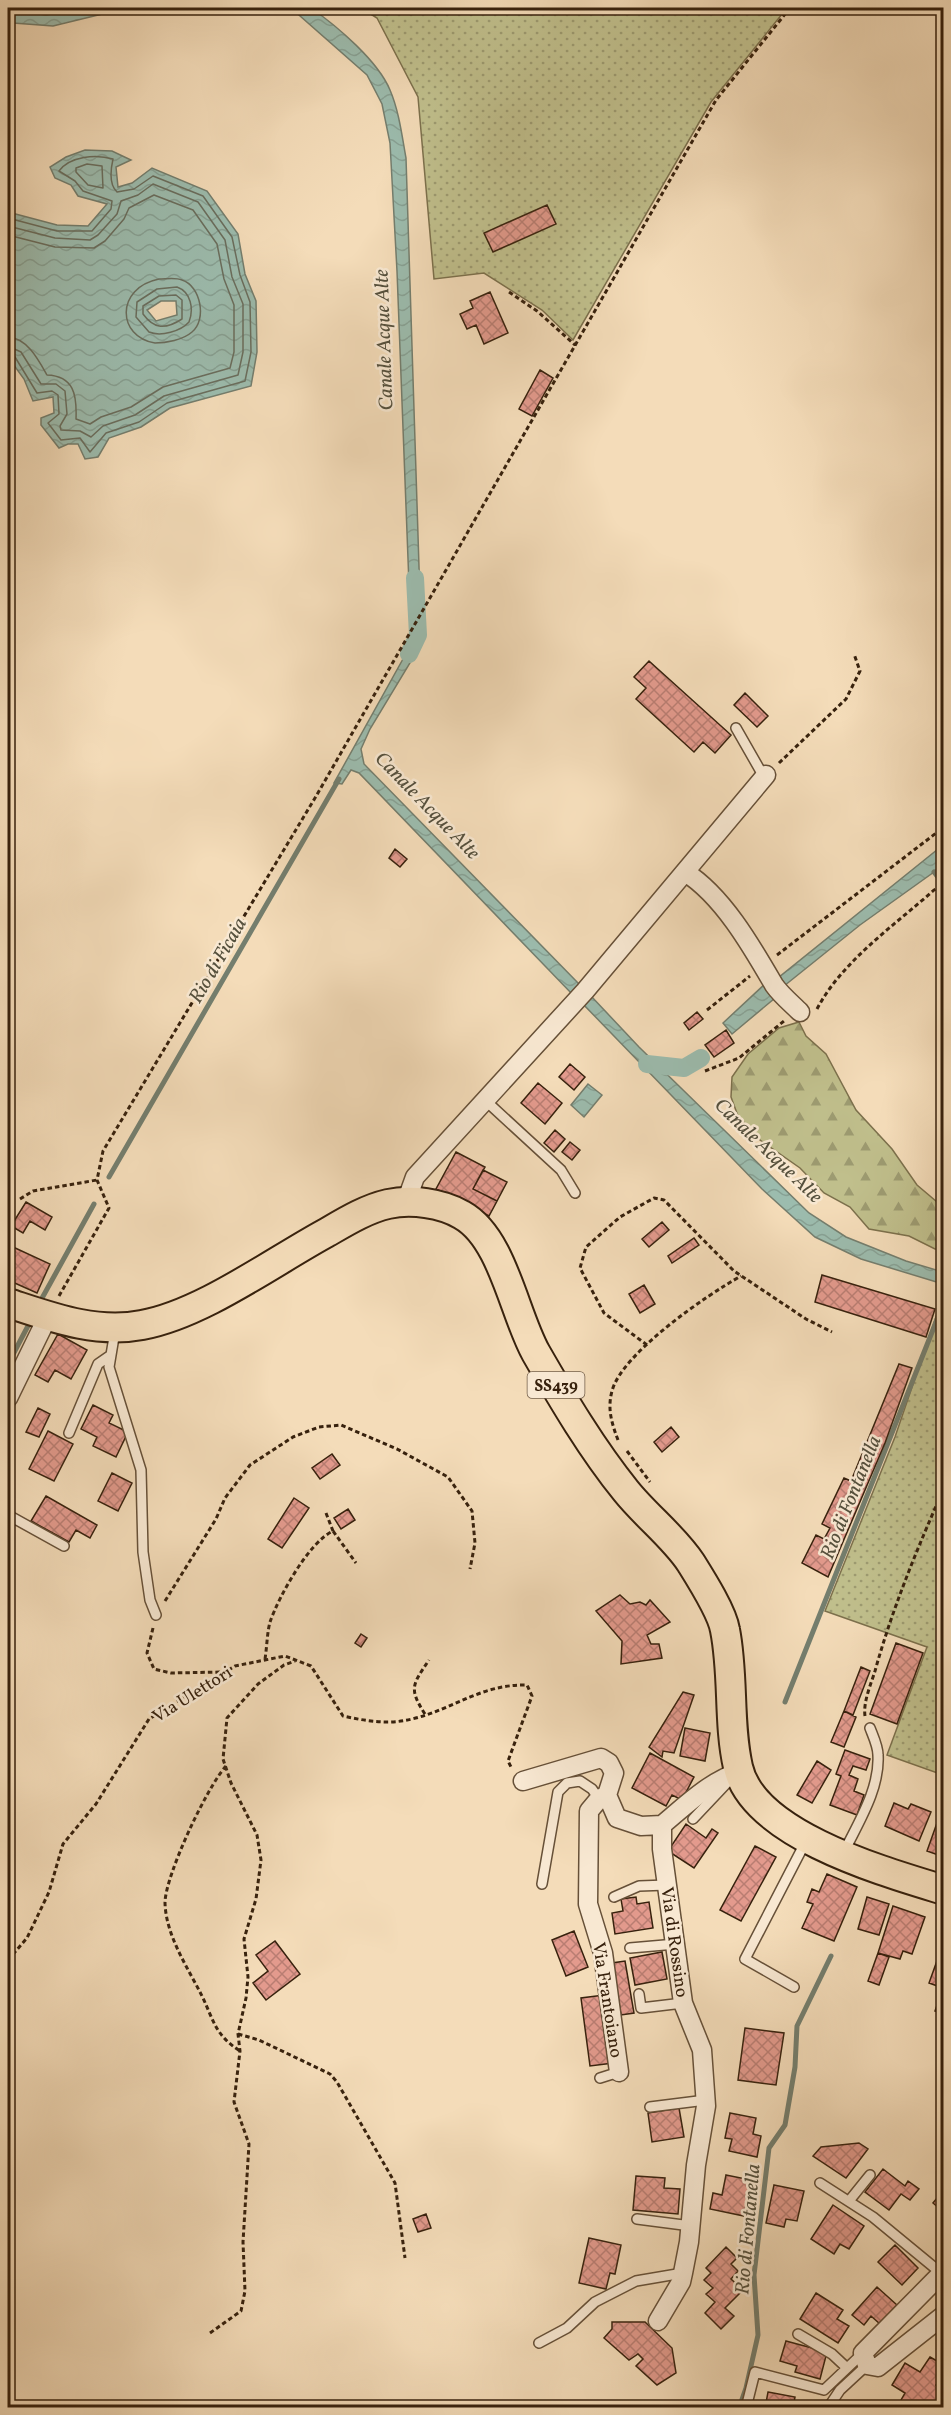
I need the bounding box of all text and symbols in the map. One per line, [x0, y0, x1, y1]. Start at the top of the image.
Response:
water label: Canale Acque Alte [369, 268, 401, 411]
water label: Canale Acque Alte [368, 746, 486, 867]
water label: Rio di Ficaia [183, 913, 255, 1009]
water label: Canale Acque Alte [707, 1092, 829, 1211]
road number: SS439 [528, 1372, 584, 1398]
water label: Rio di Fontanella [814, 1432, 889, 1564]
street label: Via Ulettori [148, 1661, 238, 1730]
street label: Via di Rossino [653, 1885, 694, 1999]
street label: Via Frantoiano [585, 1941, 628, 2060]
water label: Rio di Fontanella [729, 2163, 769, 2296]

